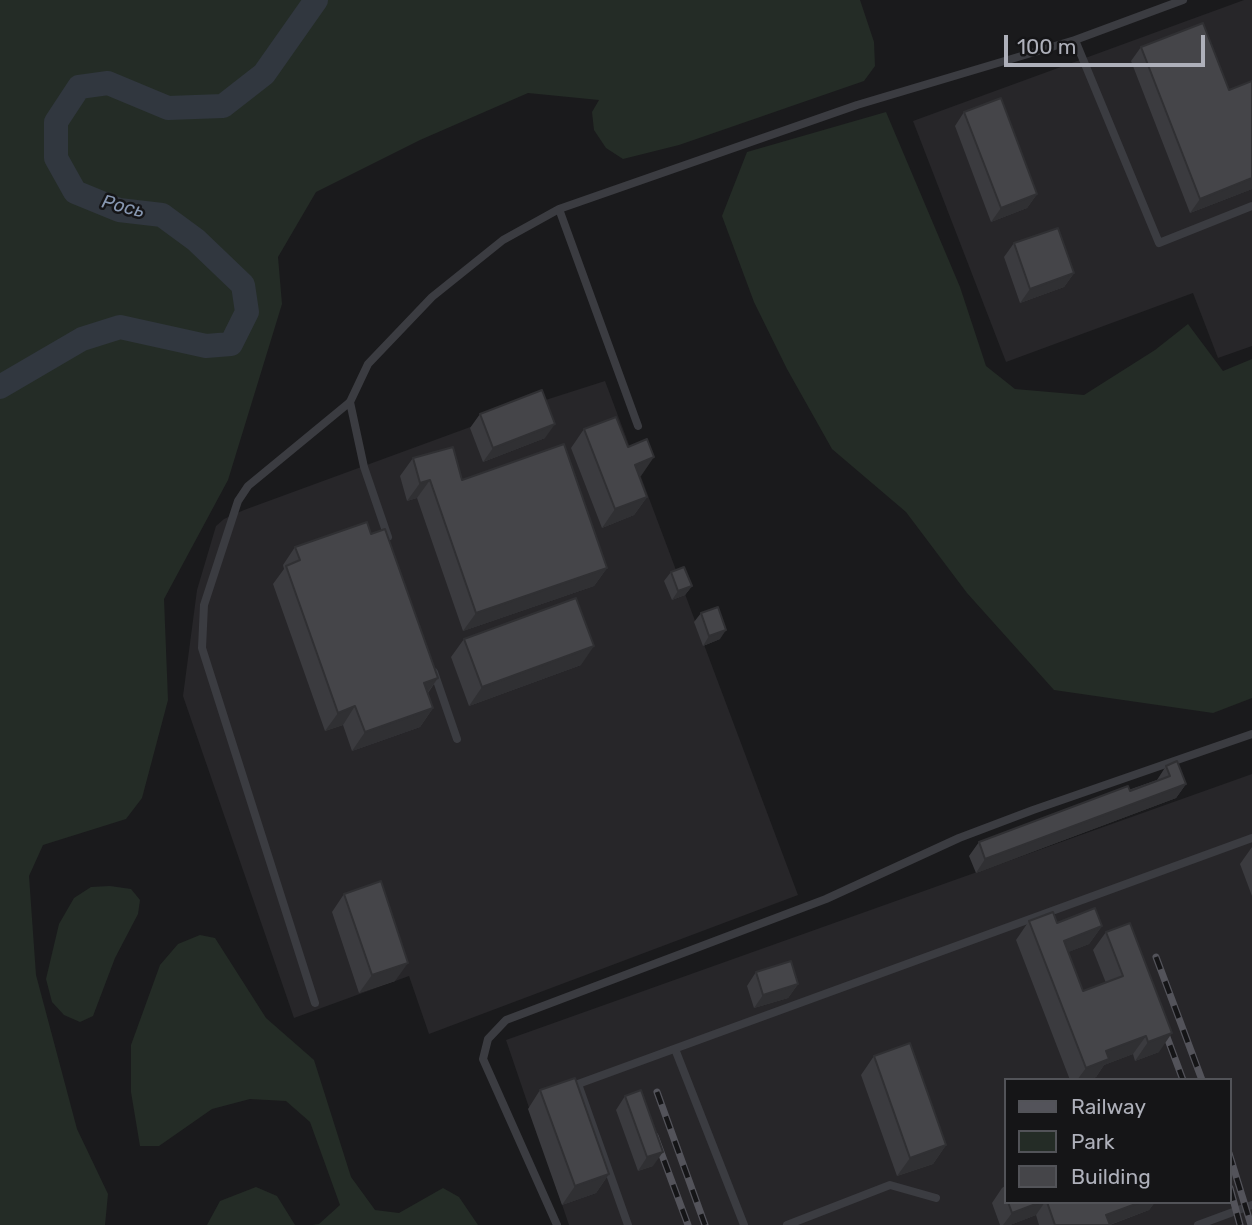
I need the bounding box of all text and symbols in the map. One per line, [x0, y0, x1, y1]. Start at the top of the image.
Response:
scale bar [1007, 21, 1208, 65]
text: 100 m [1017, 34, 1076, 59]
water label: Рось [99, 191, 147, 223]
legend [1004, 1078, 1231, 1204]
text: Railway [1071, 1094, 1146, 1119]
text: Park [1071, 1129, 1115, 1154]
text: Building [1071, 1164, 1151, 1189]

